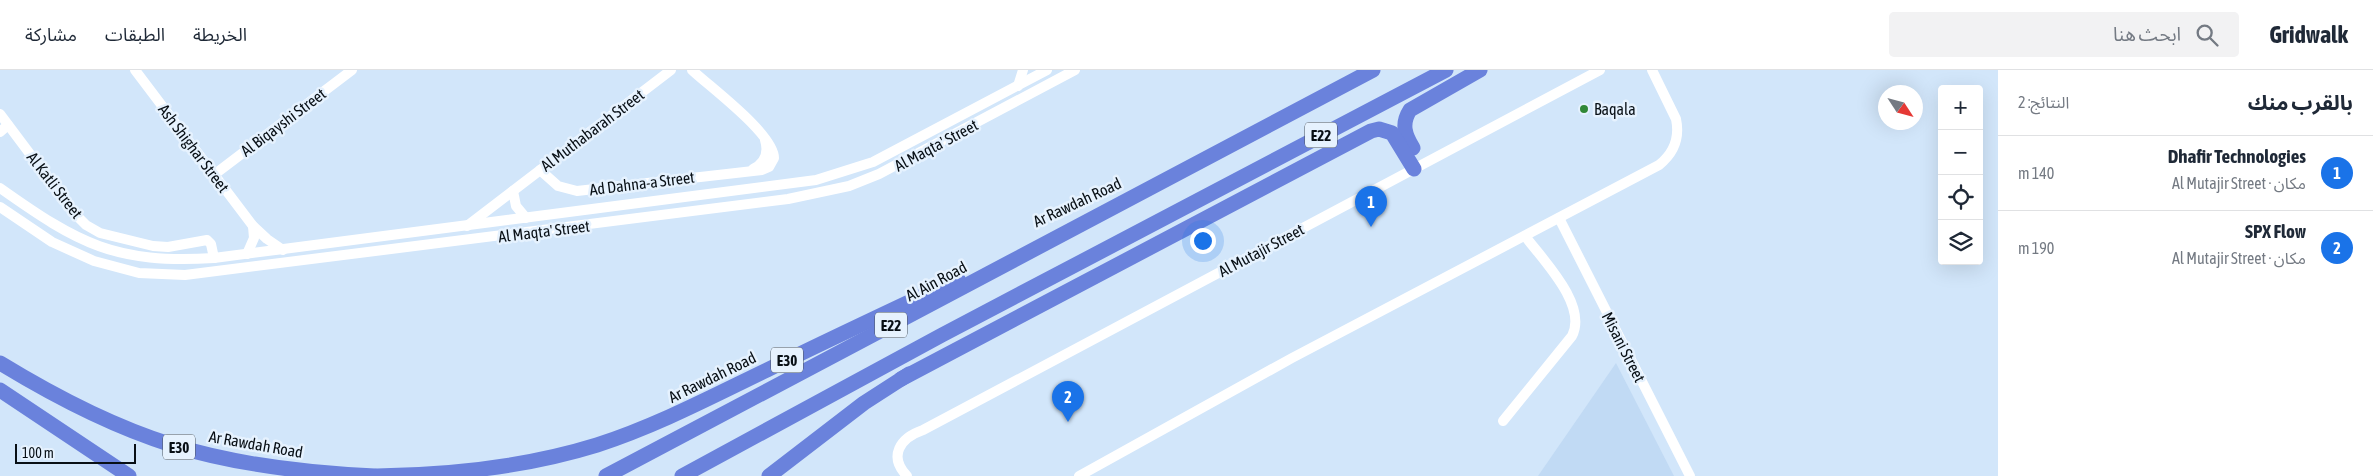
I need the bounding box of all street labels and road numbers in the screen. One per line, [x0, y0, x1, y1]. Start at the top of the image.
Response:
street label: Al Biqayshi Street [237, 84, 330, 161]
street label: Al Muthabarah Street [537, 85, 647, 175]
street label: Ash Shighar Street [154, 100, 233, 197]
street label: Al Maqta' Street [891, 115, 982, 175]
road number: E22 [1305, 122, 1337, 148]
street label: Al Katli Street [24, 148, 87, 222]
street label: Ad Dahna-a Street [588, 168, 696, 198]
street label: Ar Rawdah Road [1030, 174, 1124, 230]
street label: Al Maqta' Street [497, 216, 591, 247]
street label: Al Mutajir Street [1215, 220, 1308, 281]
street label: Al Ain Road [903, 257, 969, 305]
street label: Misani Street [1599, 309, 1649, 385]
road number: E22 [875, 312, 907, 338]
street label: Ar Rawdah Road [665, 348, 759, 406]
road number: E30 [771, 348, 803, 372]
street label: Ar Rawdah Road [208, 427, 304, 461]
road number: E30 [163, 434, 195, 460]

